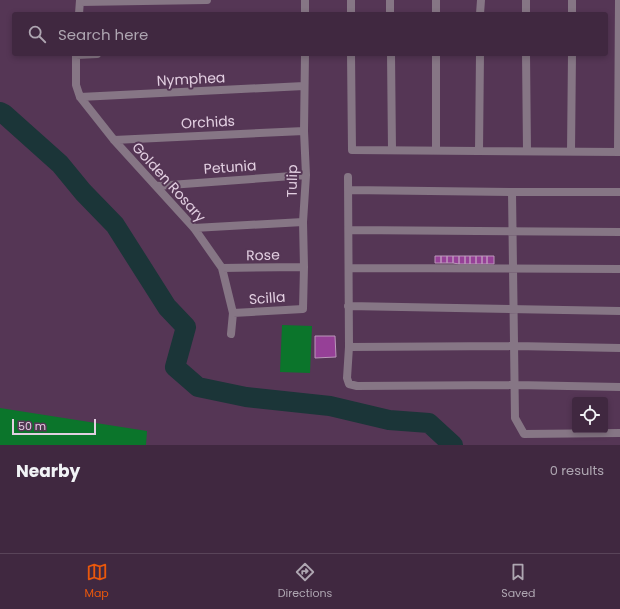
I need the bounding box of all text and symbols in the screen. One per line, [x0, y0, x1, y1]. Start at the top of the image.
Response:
search box [12, 12, 608, 56]
icon: search [26, 23, 48, 45]
text: Search here [58, 24, 148, 45]
street label: Nymphea [156, 67, 226, 91]
street label: Orchids [181, 111, 235, 133]
street label: Golden Rosary [128, 138, 210, 226]
street label: Petunia [203, 155, 257, 179]
street label: Tulip [282, 164, 302, 198]
street label: Rose [246, 245, 280, 265]
street label: Scilla [248, 287, 286, 309]
map controls [572, 397, 608, 433]
button: locate [572, 397, 608, 433]
scale bar [12, 417, 96, 436]
text: 50 m [18, 418, 46, 434]
text: Nearby [16, 459, 80, 483]
text: 0 results [550, 461, 604, 480]
tab: Map [84, 561, 109, 602]
tab: Directions [278, 561, 332, 602]
tab: Saved [501, 561, 536, 602]

